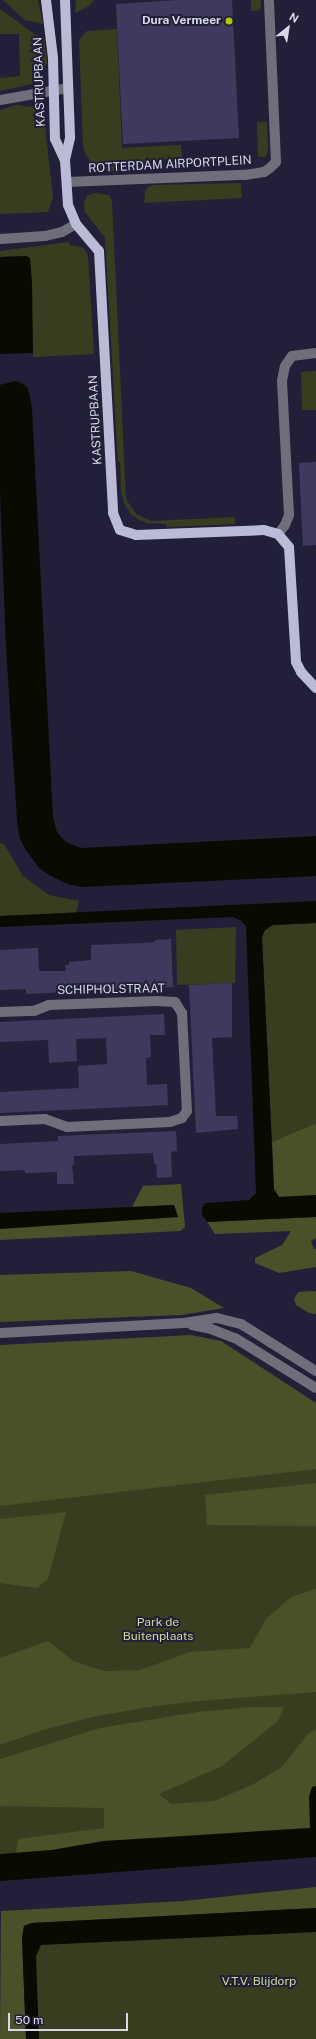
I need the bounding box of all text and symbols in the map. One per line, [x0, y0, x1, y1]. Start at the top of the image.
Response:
north arrow [268, 8, 308, 48]
text: N [287, 10, 301, 25]
place label: Dura Vermeer [142, 14, 221, 28]
marker: Dura Vermeer [224, 16, 234, 26]
street label: KASTRUPBAAN [31, 37, 49, 127]
street label: ROTTERDAM AIRPORTPLEIN [88, 154, 252, 176]
street label: KASTRUPBAAN [86, 375, 106, 465]
street label: SCHIPHOLSTRAAT [57, 982, 165, 998]
park label: Park de Buitenplaats [123, 1616, 193, 1644]
park label: V.T.V. Blijdorp [222, 1975, 296, 1989]
scale bar [10, 2005, 130, 2031]
text: 50 m [15, 2013, 43, 2027]

